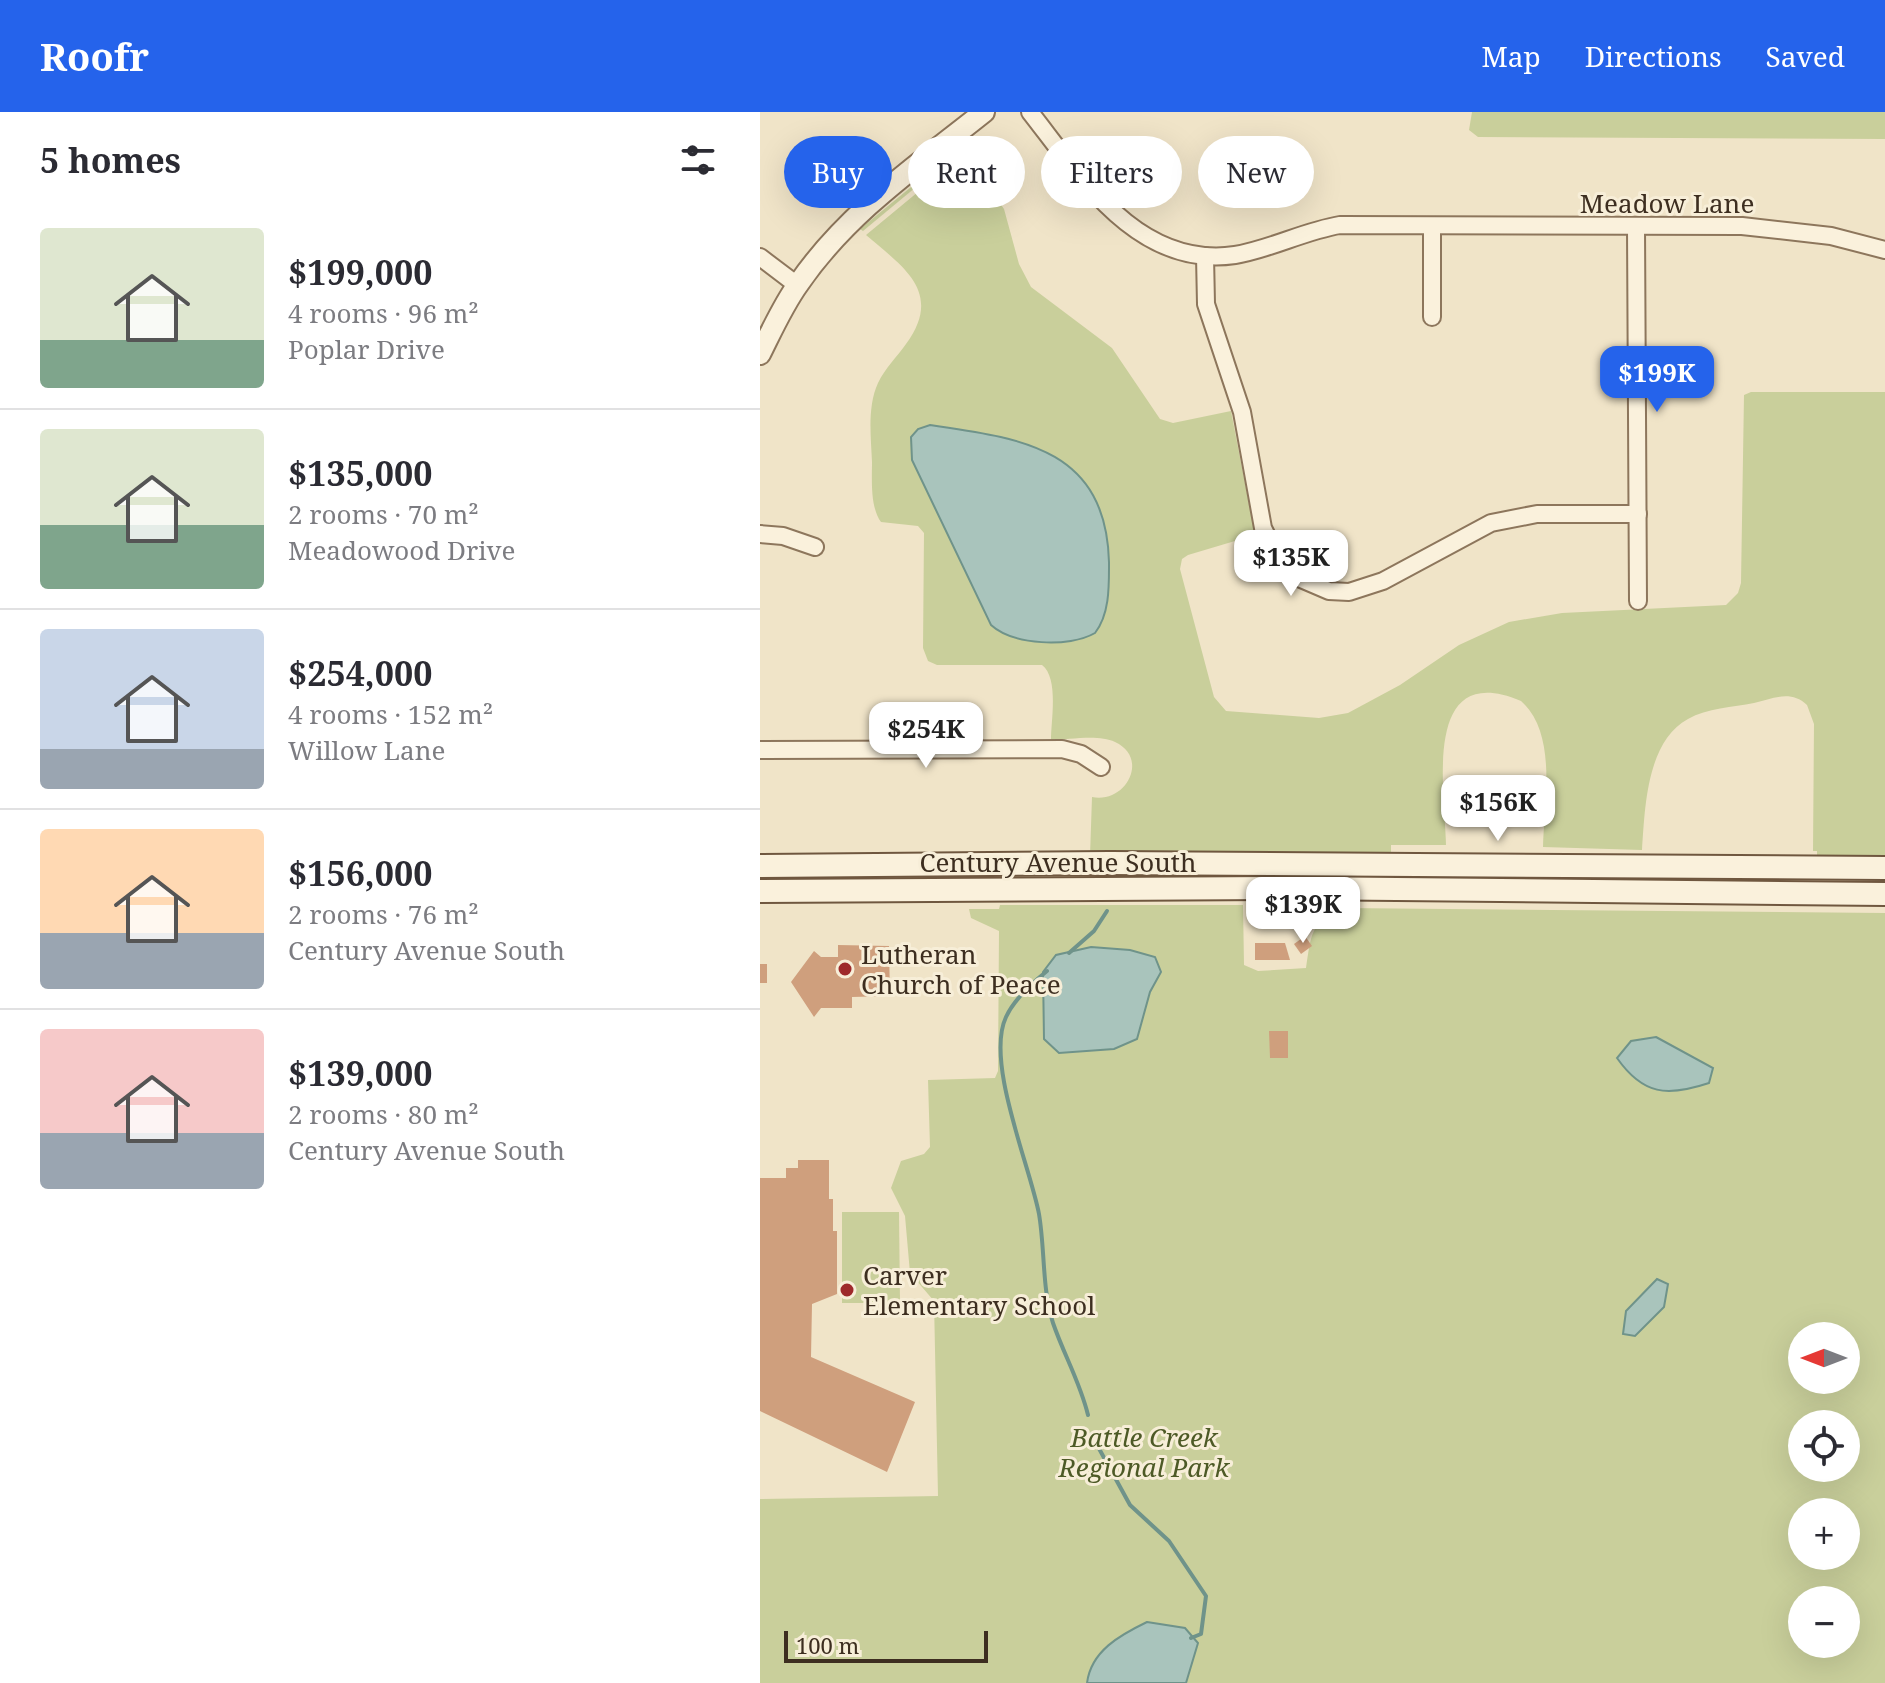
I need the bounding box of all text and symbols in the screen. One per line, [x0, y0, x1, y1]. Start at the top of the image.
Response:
text: Roofr [40, 30, 149, 82]
text: Map [1481, 37, 1541, 75]
text: Directions [1585, 37, 1722, 75]
text: Saved [1766, 37, 1845, 75]
chip: Buy [784, 136, 892, 208]
chip: Rent [908, 136, 1025, 208]
chip: Filters [1041, 136, 1182, 208]
chip: New [1198, 136, 1314, 208]
text: 5 homes [40, 137, 181, 183]
icon: filters [676, 138, 720, 182]
street label: Meadow Lane [1580, 185, 1754, 221]
text: $199,000 [288, 249, 432, 295]
icon: home [104, 260, 200, 356]
text: 4 rooms · 96 m² [288, 295, 479, 331]
text: Poplar Drive [288, 331, 445, 367]
pin: $199K [1601, 346, 1713, 414]
text: $199K [1618, 354, 1696, 390]
text: $135,000 [288, 450, 432, 496]
icon: home [104, 461, 200, 557]
text: 2 rooms · 70 m² [288, 496, 479, 532]
pin: $135K [1235, 530, 1347, 598]
text: Meadowood Drive [288, 532, 515, 568]
text: $135K [1252, 538, 1330, 574]
text: $254,000 [288, 650, 432, 696]
icon: home [104, 661, 200, 757]
text: 4 rooms · 152 m² [288, 696, 493, 732]
pin: $254K [870, 702, 982, 770]
text: $254K [887, 710, 965, 746]
text: Willow Lane [288, 732, 445, 768]
pin: $156K [1442, 775, 1554, 843]
text: $156K [1459, 783, 1537, 819]
street label: Century Avenue South [919, 844, 1197, 880]
text: $156,000 [288, 850, 432, 896]
icon: home [104, 861, 200, 957]
pin: $139K [1247, 877, 1359, 945]
text: $139K [1264, 885, 1342, 921]
text: 2 rooms · 76 m² [288, 896, 479, 932]
text: Century Avenue South [288, 932, 565, 968]
place label: Lutheran Church of Peace [861, 936, 1061, 1002]
marker: Lutheran Church of Peace [836, 960, 854, 978]
text: $139,000 [288, 1050, 432, 1096]
icon: home [104, 1061, 200, 1157]
text: 2 rooms · 80 m² [288, 1096, 479, 1132]
text: Century Avenue South [288, 1132, 565, 1168]
place label: Carver Elementary School [863, 1257, 1095, 1323]
marker: Carver Elementary School [838, 1281, 856, 1299]
north arrow [1788, 1322, 1860, 1394]
map controls [1788, 1322, 1860, 1658]
button: locate [1788, 1410, 1860, 1482]
park label: Battle Creek Regional Park [1058, 1419, 1231, 1485]
button: + [1788, 1498, 1860, 1570]
button: − [1788, 1586, 1860, 1658]
scale bar [784, 1627, 988, 1663]
text: 100 m [796, 1630, 859, 1660]

